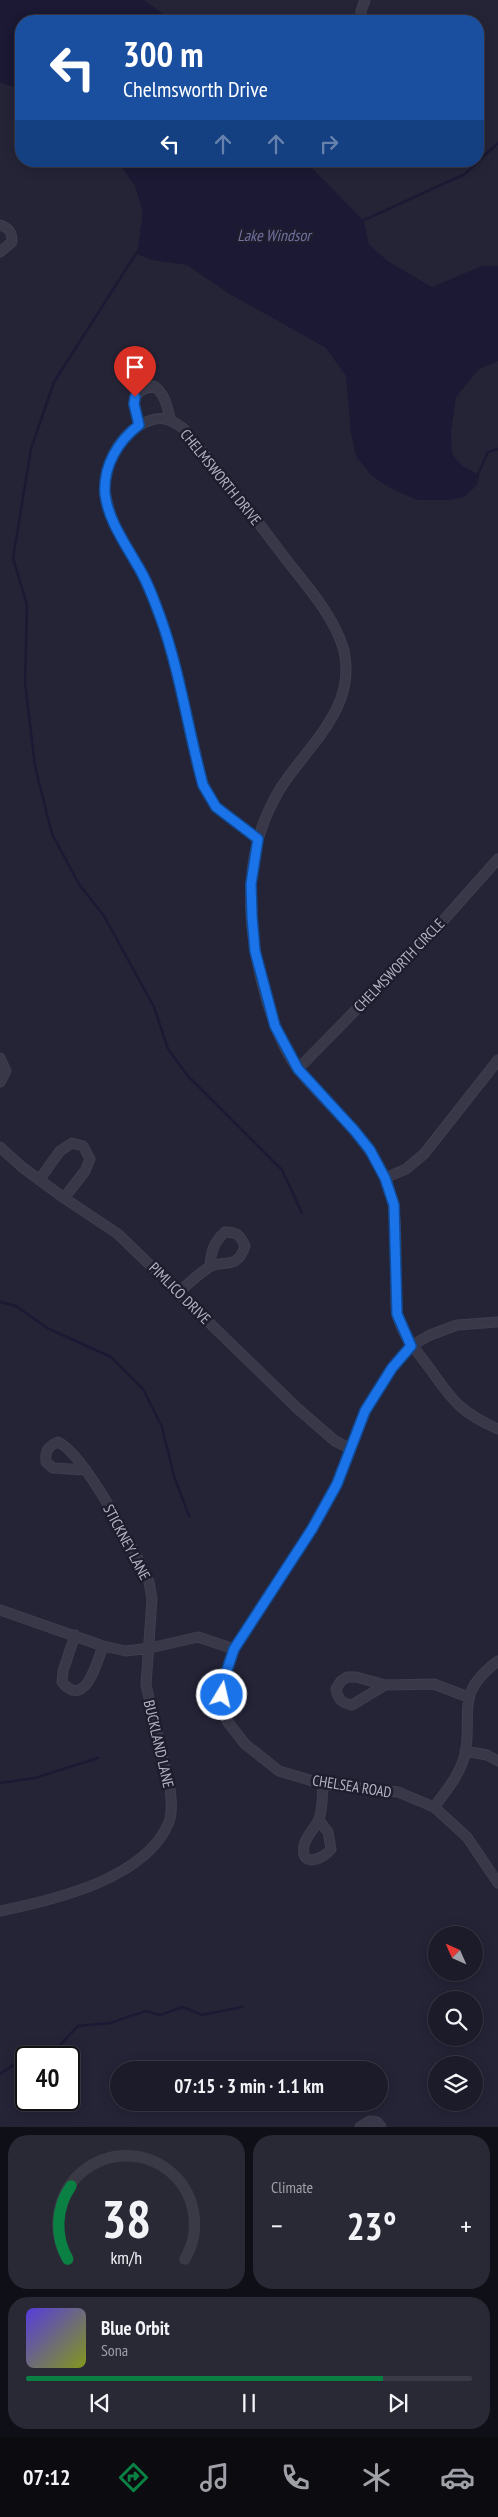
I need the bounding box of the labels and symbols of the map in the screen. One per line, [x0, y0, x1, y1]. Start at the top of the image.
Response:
water label: Lake Windsor [237, 225, 313, 245]
pin [114, 346, 156, 397]
street label: CHELMSWORTH DRIVE [176, 425, 266, 529]
street label: CHELMSWORTH CIRCLE [350, 914, 448, 1016]
street label: PIMLICO DRIVE [145, 1258, 215, 1328]
street label: STICKNEY LANE [99, 1501, 155, 1583]
position arrow [195, 1668, 247, 1720]
street label: BUCKLAND LANE [140, 1698, 178, 1790]
street label: CHELSEA ROAD [311, 1770, 393, 1802]
north arrow [428, 1926, 482, 1981]
speed limit sign: 40 [15, 2046, 80, 2111]

